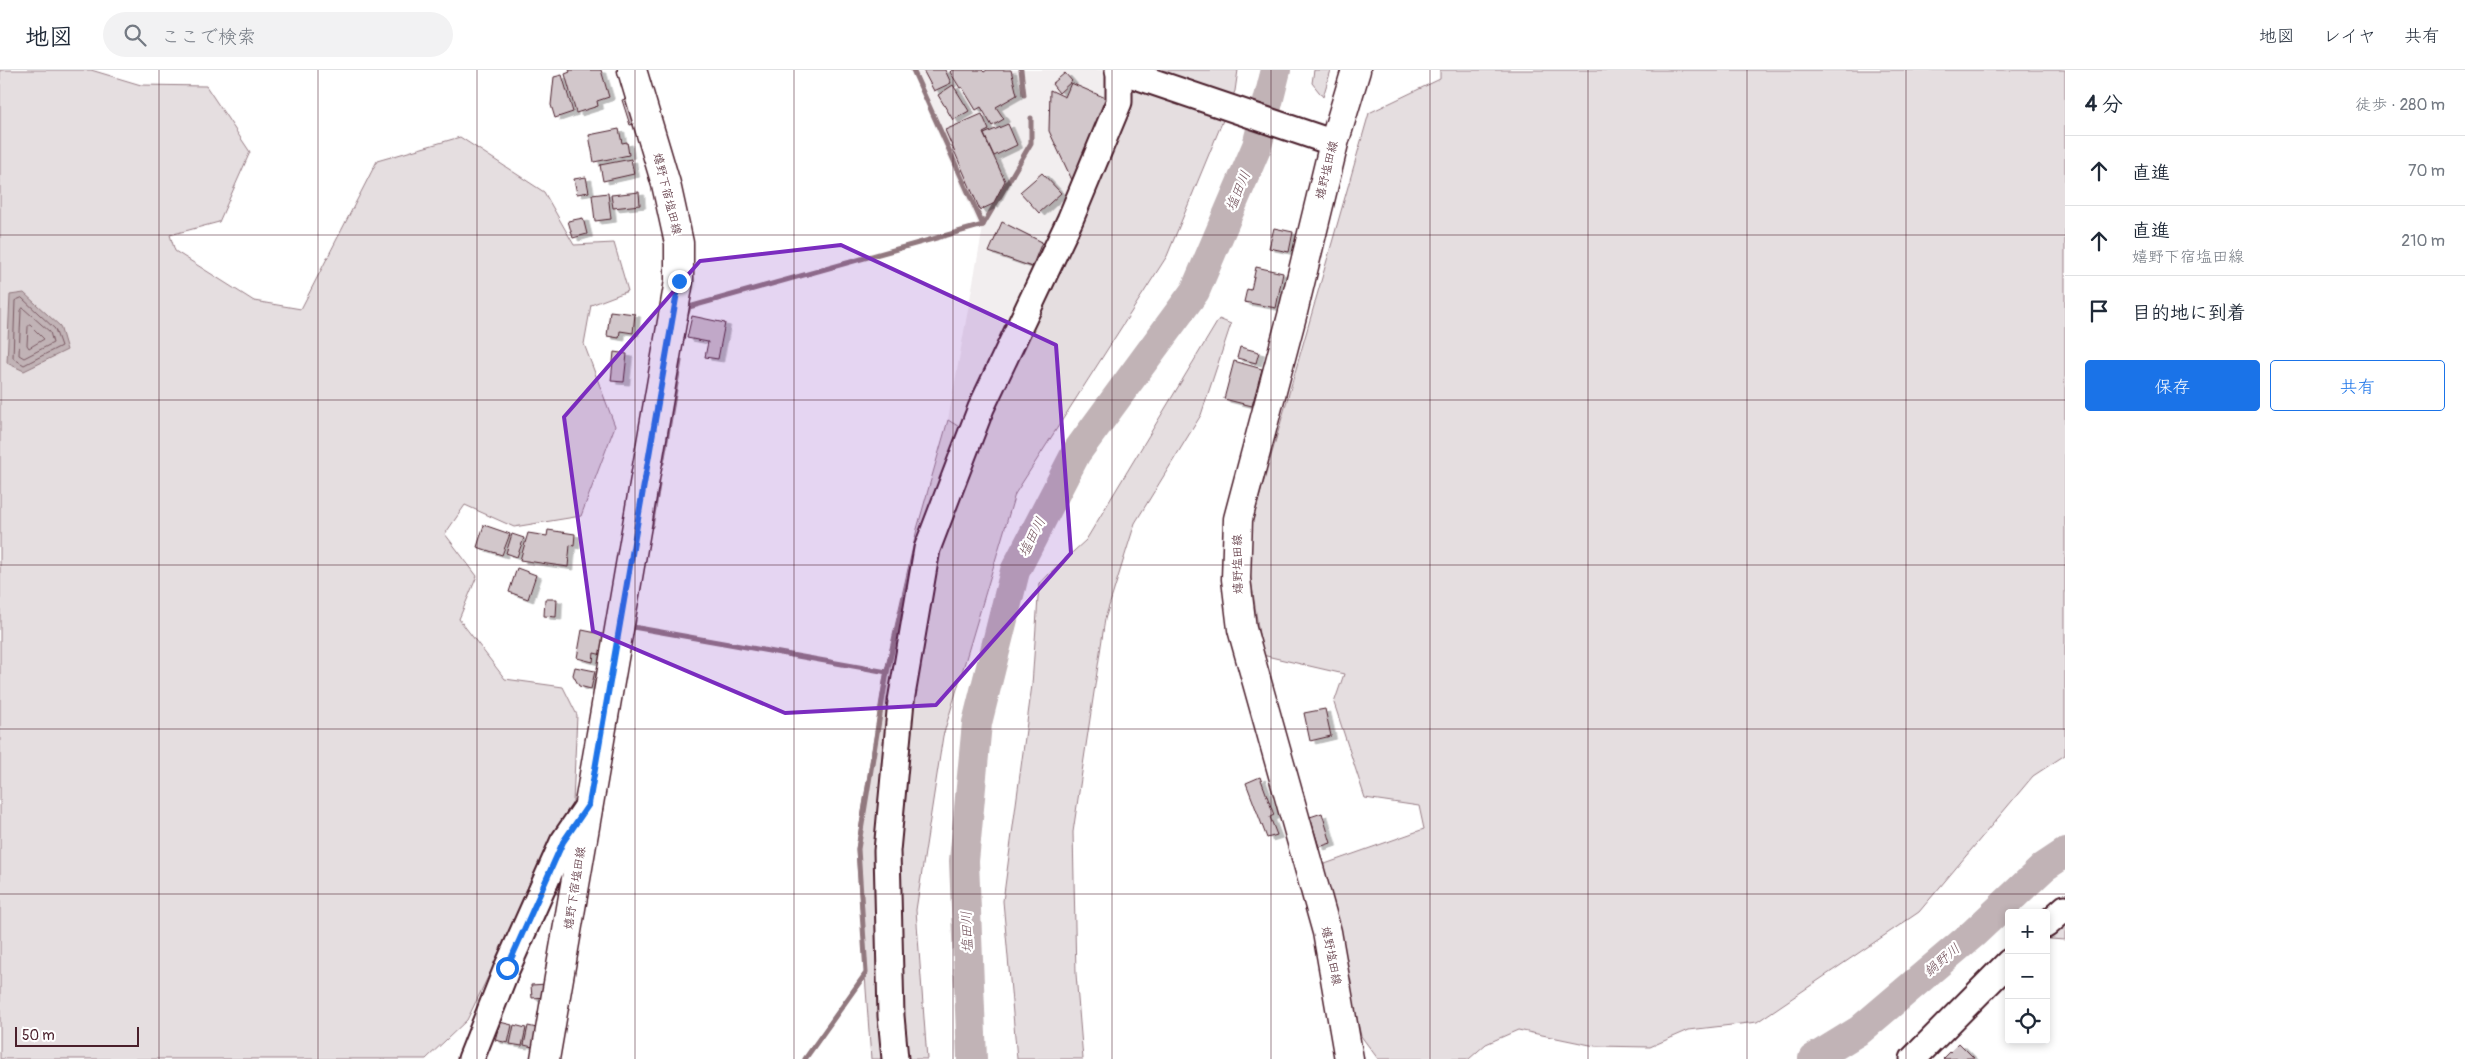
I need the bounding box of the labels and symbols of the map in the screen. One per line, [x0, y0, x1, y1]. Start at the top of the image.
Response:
street label: 嬉野塩田線 [1312, 139, 1342, 201]
street label: 嬉野下宿塩田線 [650, 151, 684, 237]
water label: 塩田川 [1222, 168, 1254, 214]
route end [668, 270, 691, 293]
water label: 塩田川 [1015, 514, 1049, 560]
street label: 嬉野塩田線 [1230, 534, 1246, 594]
street label: 嬉野下宿塩田線 [561, 845, 589, 931]
water label: 塩田川 [958, 911, 976, 953]
street label: 嬉野塩田線 [1318, 925, 1344, 987]
water label: 鍋野川 [1920, 940, 1964, 980]
route start [496, 957, 519, 980]
scale bar [15, 1024, 139, 1047]

